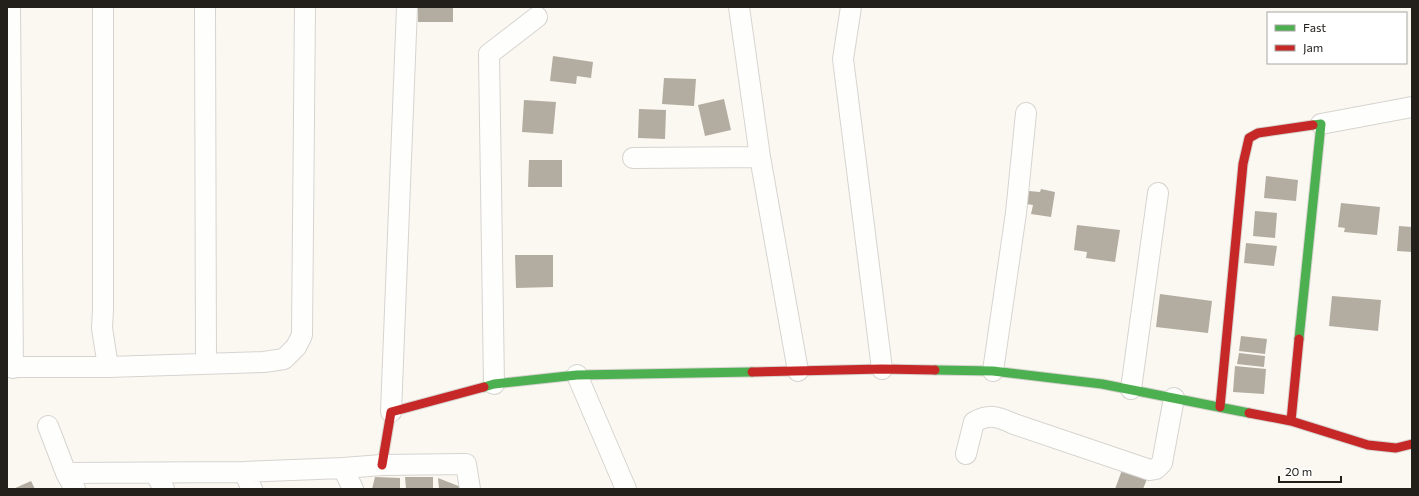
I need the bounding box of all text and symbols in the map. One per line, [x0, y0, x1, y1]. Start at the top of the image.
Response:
legend [1267, 12, 1407, 64]
text: Fast [1303, 20, 1326, 34]
text: Jam [1303, 40, 1323, 55]
scale bar [1279, 458, 1341, 484]
text: 20 m [1285, 464, 1312, 478]

